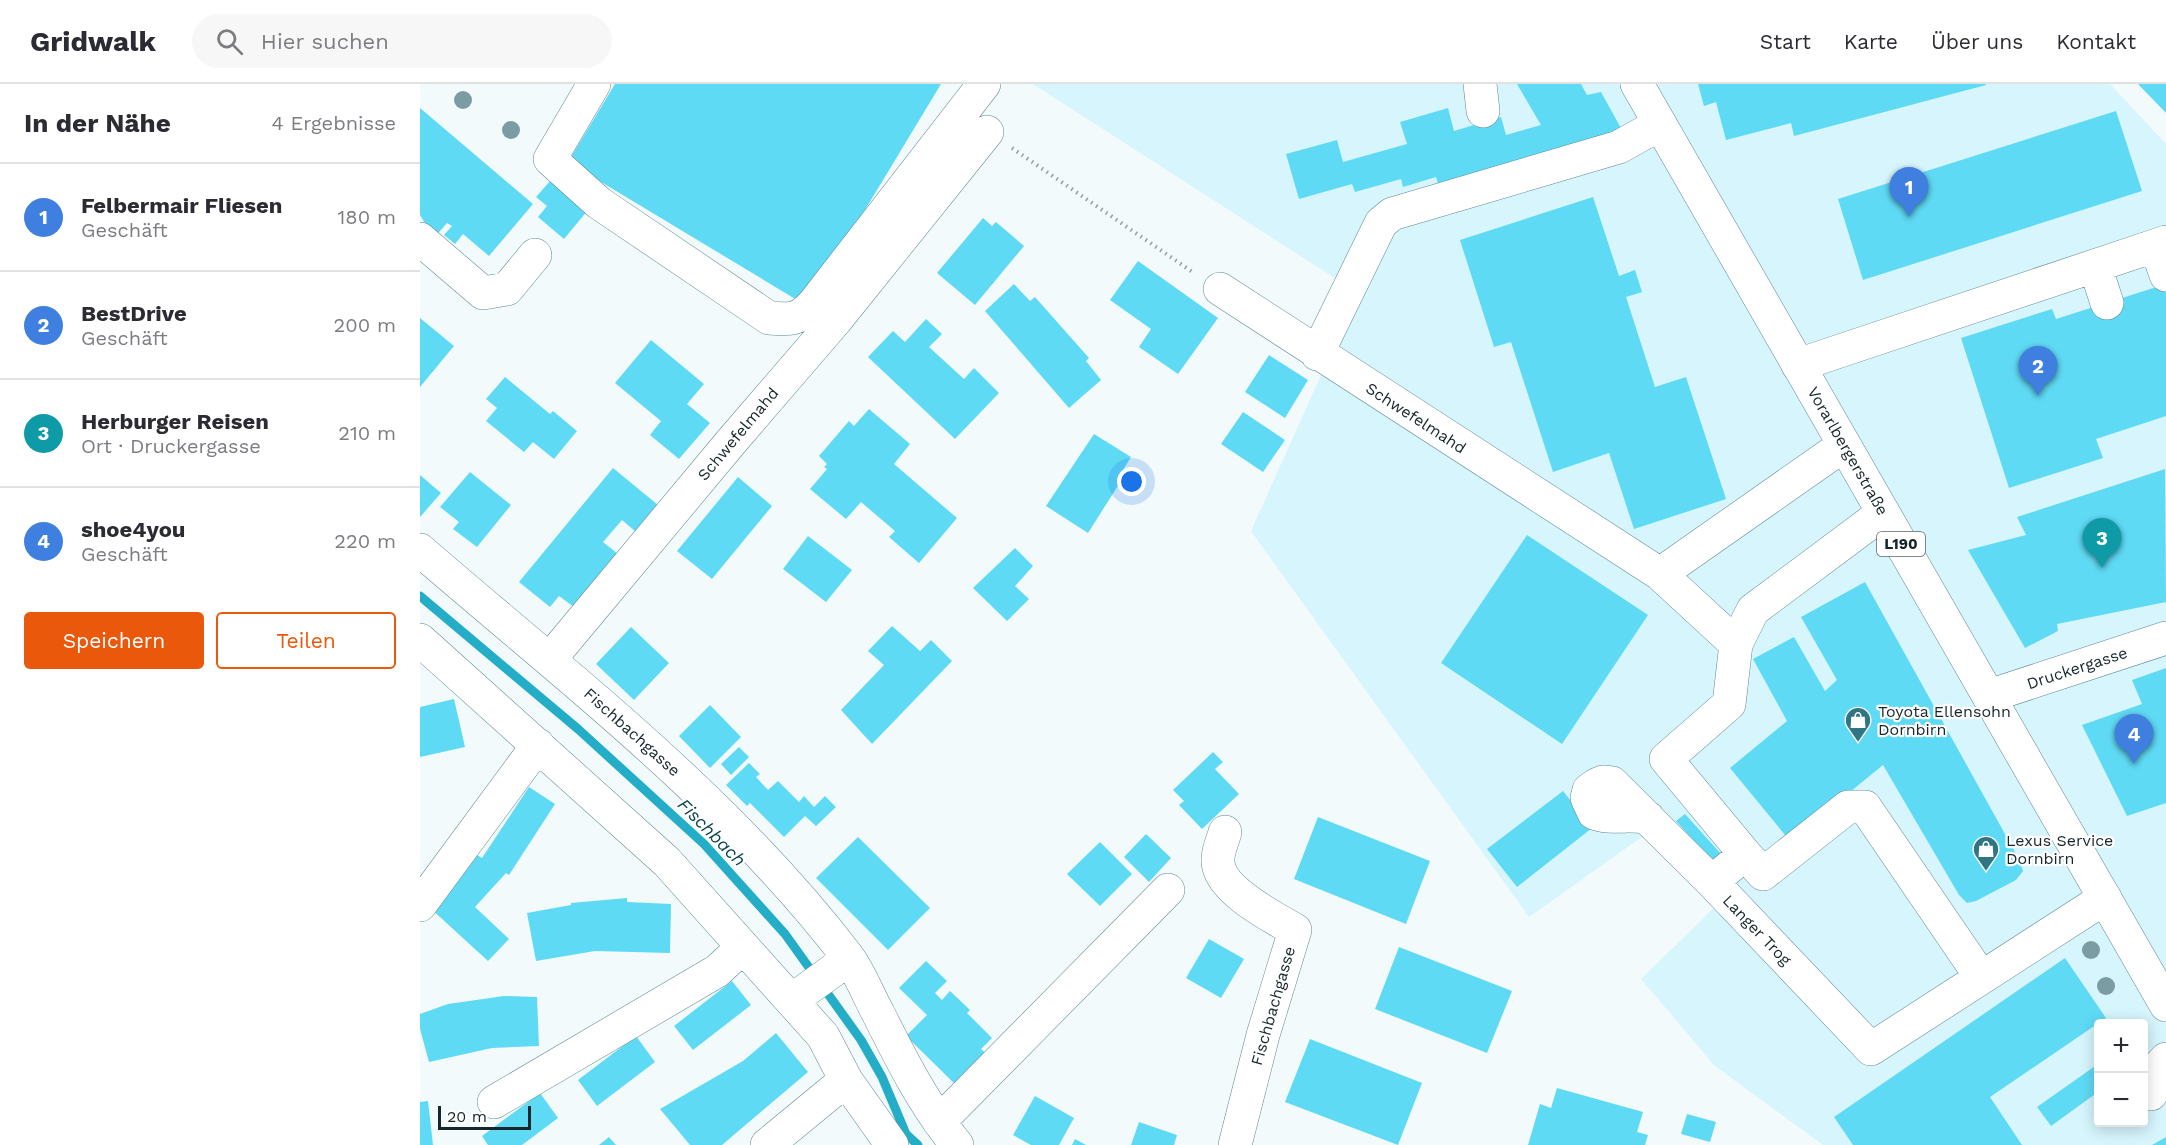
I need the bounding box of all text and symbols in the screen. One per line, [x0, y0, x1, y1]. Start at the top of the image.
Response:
search box [192, 14, 612, 68]
text: Gridwalk [30, 25, 156, 58]
icon: search [213, 25, 246, 58]
text: Hier suchen [261, 29, 389, 54]
text: Start [1760, 29, 1811, 54]
text: Karte [1844, 29, 1898, 54]
text: Über uns [1931, 29, 2023, 54]
text: Kontakt [2056, 29, 2136, 54]
text: In der Nähe [24, 108, 171, 138]
text: 4 Ergebnisse [272, 111, 396, 135]
pin: 1 [1890, 168, 1928, 217]
text: Felbermair Fliesen [81, 193, 282, 218]
text: 1 [39, 205, 48, 229]
text: 180 m [338, 205, 396, 229]
text: Geschäft [81, 218, 168, 242]
text: BestDrive [81, 301, 187, 326]
text: 2 [38, 313, 49, 337]
text: 200 m [334, 313, 396, 337]
text: Geschäft [81, 326, 168, 350]
pin: 2 [2018, 346, 2058, 396]
street label: Schwefelmahd [1362, 379, 1470, 457]
street label: Vorarlbergerstraße [1804, 383, 1892, 519]
street label: Schwefelmahd [694, 384, 782, 484]
text: Herburger Reisen [81, 409, 269, 434]
text: 3 [38, 421, 49, 445]
text: 210 m [338, 421, 396, 445]
text: Ort · Druckergasse [81, 434, 261, 458]
your location [1117, 467, 1146, 496]
text: shoe4you [81, 517, 185, 542]
pin: 3 [2082, 518, 2122, 568]
text: 4 [37, 529, 50, 553]
text: 220 m [334, 529, 396, 553]
road number: L190 [1877, 532, 1925, 556]
text: Geschäft [81, 542, 168, 566]
button: Speichern [24, 612, 204, 669]
button: Teilen [216, 612, 396, 669]
street label: Druckergasse [2024, 643, 2130, 693]
street label: Fischbachgasse [580, 684, 684, 780]
place label: Toyota Ellensohn Dornbirn [1878, 702, 2011, 739]
shop icon: Toyota Ellensohn Dornbirn [1843, 705, 1873, 743]
pin: 4 [2114, 714, 2154, 764]
water label: Fischbach [674, 794, 750, 870]
place label: Lexus Service Dornbirn [2006, 831, 2113, 868]
shop icon: Lexus Service Dornbirn [1971, 834, 2001, 872]
street label: Langer Trog [1719, 891, 1796, 969]
street label: Fischbachgasse [1247, 944, 1299, 1068]
map controls [2094, 1019, 2148, 1127]
button: + [2094, 1019, 2148, 1073]
button: − [2094, 1073, 2148, 1127]
scale bar [438, 1103, 531, 1130]
text: 20 m [447, 1107, 487, 1126]

